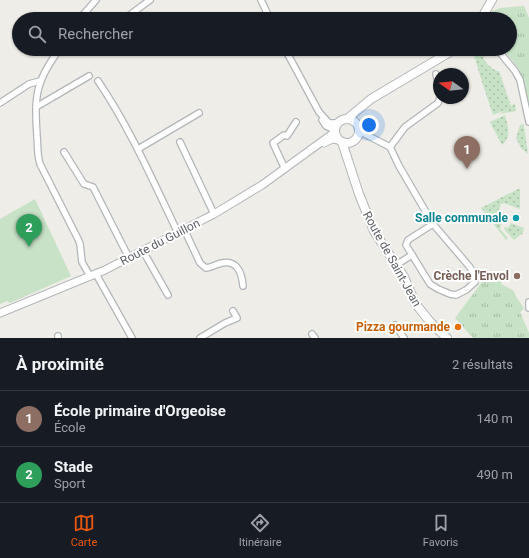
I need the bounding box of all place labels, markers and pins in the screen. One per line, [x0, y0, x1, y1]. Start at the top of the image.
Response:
pin: 1 [454, 136, 480, 169]
place label: Salle communale [415, 211, 509, 225]
marker: Salle communale [511, 213, 521, 223]
pin: 2 [16, 214, 42, 247]
place label: Crèche l'Envol [433, 269, 509, 283]
marker: Crèche l'Envol [512, 271, 522, 281]
place label: Pizza gourmande [356, 320, 451, 334]
marker: Pizza gourmande [453, 322, 463, 332]

